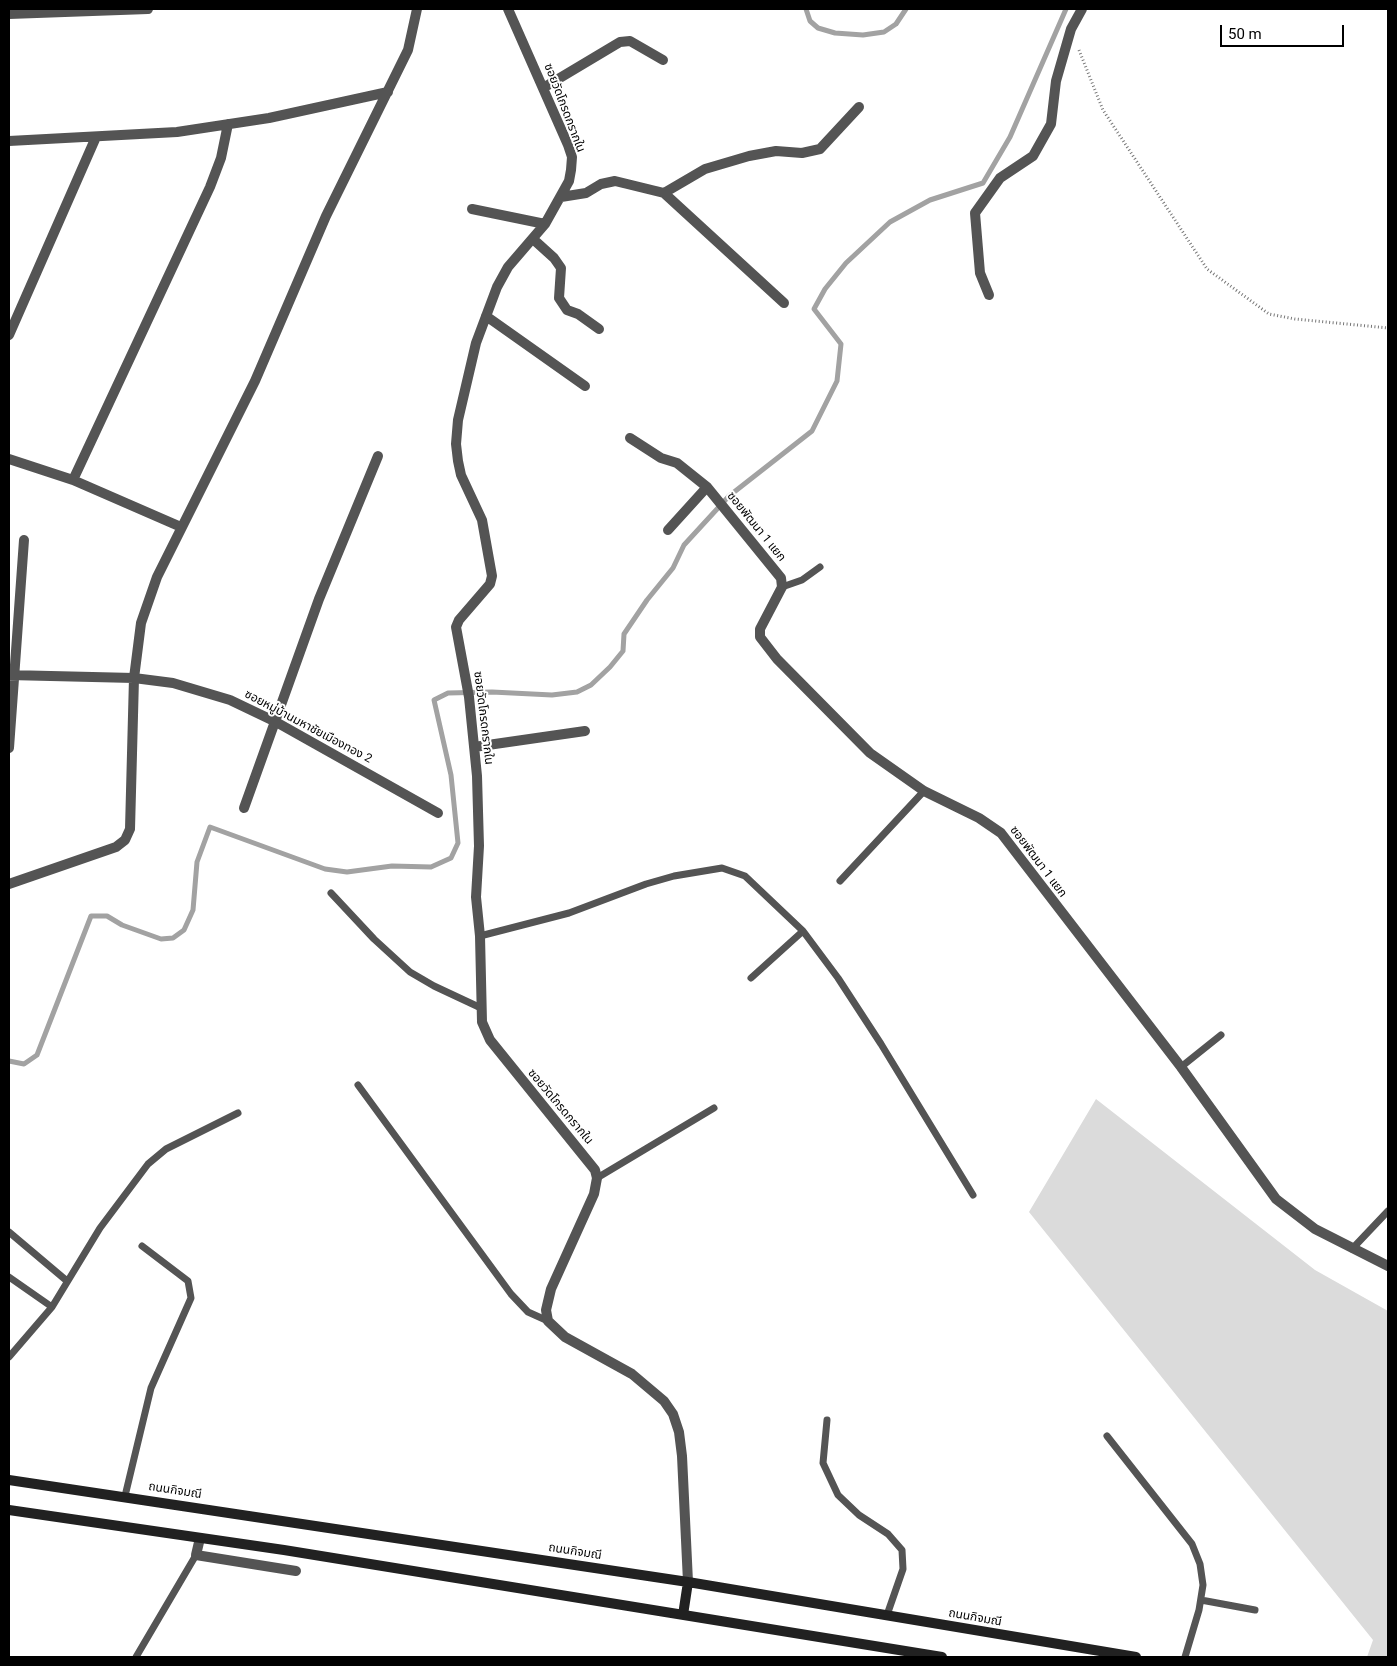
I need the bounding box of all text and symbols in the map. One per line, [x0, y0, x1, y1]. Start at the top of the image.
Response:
scale bar [1222, 15, 1346, 47]
text: 50 m [1228, 25, 1262, 43]
street label: ซอยวัดโกรดกรากใน [540, 62, 588, 154]
street label: ซอยพัฒนา 1 แยก [723, 489, 789, 565]
street label: ซอยวัดโกรดกรากใน [470, 670, 496, 766]
street label: ซอยหมู่บ้านมหาชัยเมืองทอง 2 [242, 687, 374, 767]
street label: ซอยพัฒนา 1 แยก [1007, 823, 1069, 901]
street label: ซอยวัดโกรดกรากใน [524, 1066, 596, 1148]
street label: ถนนกิจมณี [147, 1480, 203, 1502]
street label: ถนนกิจมณี [547, 1541, 603, 1563]
street label: ถนนกิจมณี [947, 1606, 1003, 1630]

